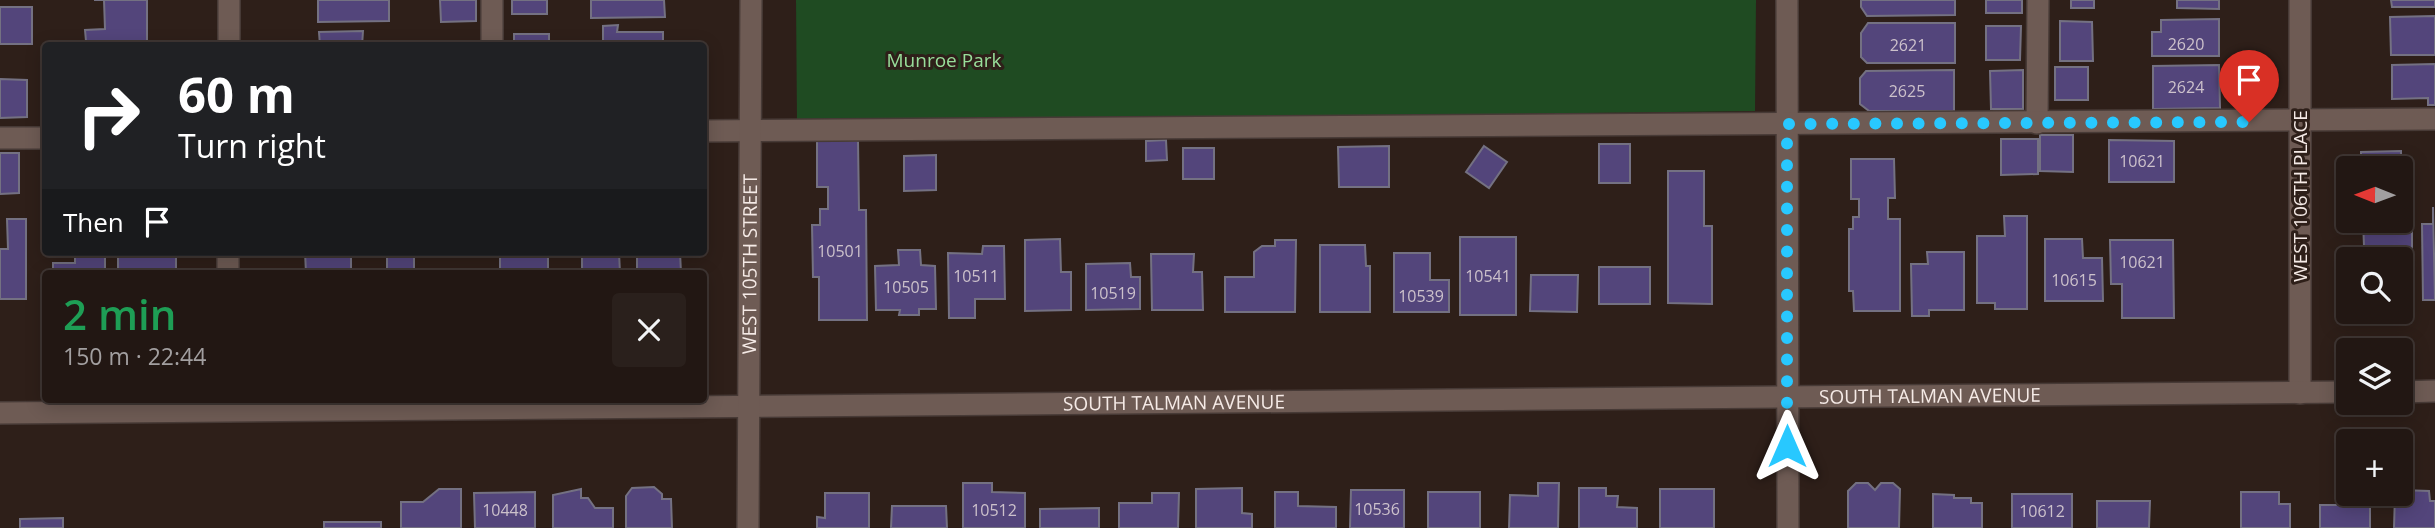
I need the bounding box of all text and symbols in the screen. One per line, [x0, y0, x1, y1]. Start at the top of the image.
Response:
house number: 2620 [2168, 33, 2204, 55]
house number: 2621 [1890, 34, 1926, 56]
park label: Munroe Park [887, 47, 1001, 73]
pin [2219, 50, 2279, 122]
text: 60 m [178, 61, 295, 127]
icon: arrive [2230, 61, 2268, 99]
icon: right [63, 70, 154, 161]
house number: 2624 [2168, 76, 2204, 98]
house number: 2625 [1889, 80, 1925, 102]
street label: WEST 106TH PLACE [2287, 110, 2313, 282]
text: Turn right [178, 124, 326, 167]
house number: 10621 [2119, 150, 2165, 172]
north arrow [2336, 156, 2413, 233]
map controls [2336, 156, 2413, 506]
street label: WEST 105TH STREET [736, 173, 763, 354]
icon: arrive [138, 203, 176, 241]
text: Then [63, 204, 124, 240]
house number: 10501 [817, 240, 863, 262]
button: search [2336, 247, 2413, 324]
house number: 10621 [2119, 251, 2165, 273]
house number: 10511 [953, 265, 999, 287]
house number: 10541 [1465, 265, 1511, 287]
house number: 10615 [2051, 269, 2097, 291]
house number: 10505 [883, 276, 929, 298]
house number: 10519 [1090, 282, 1136, 304]
text: 2 min [63, 285, 176, 342]
house number: 10539 [1398, 285, 1444, 307]
button: close [612, 293, 686, 367]
button: layers [2336, 338, 2413, 415]
text: 150 m · 22:44 [63, 340, 206, 372]
street label: SOUTH TALMAN AVENUE [1819, 382, 2041, 410]
street label: SOUTH TALMAN AVENUE [1063, 389, 1285, 416]
position arrow [1750, 409, 1824, 483]
button: + [2336, 429, 2413, 506]
house number: 10536 [1354, 498, 1400, 520]
house number: 10448 [482, 499, 528, 521]
house number: 10512 [971, 499, 1017, 521]
house number: 10612 [2019, 500, 2065, 522]

